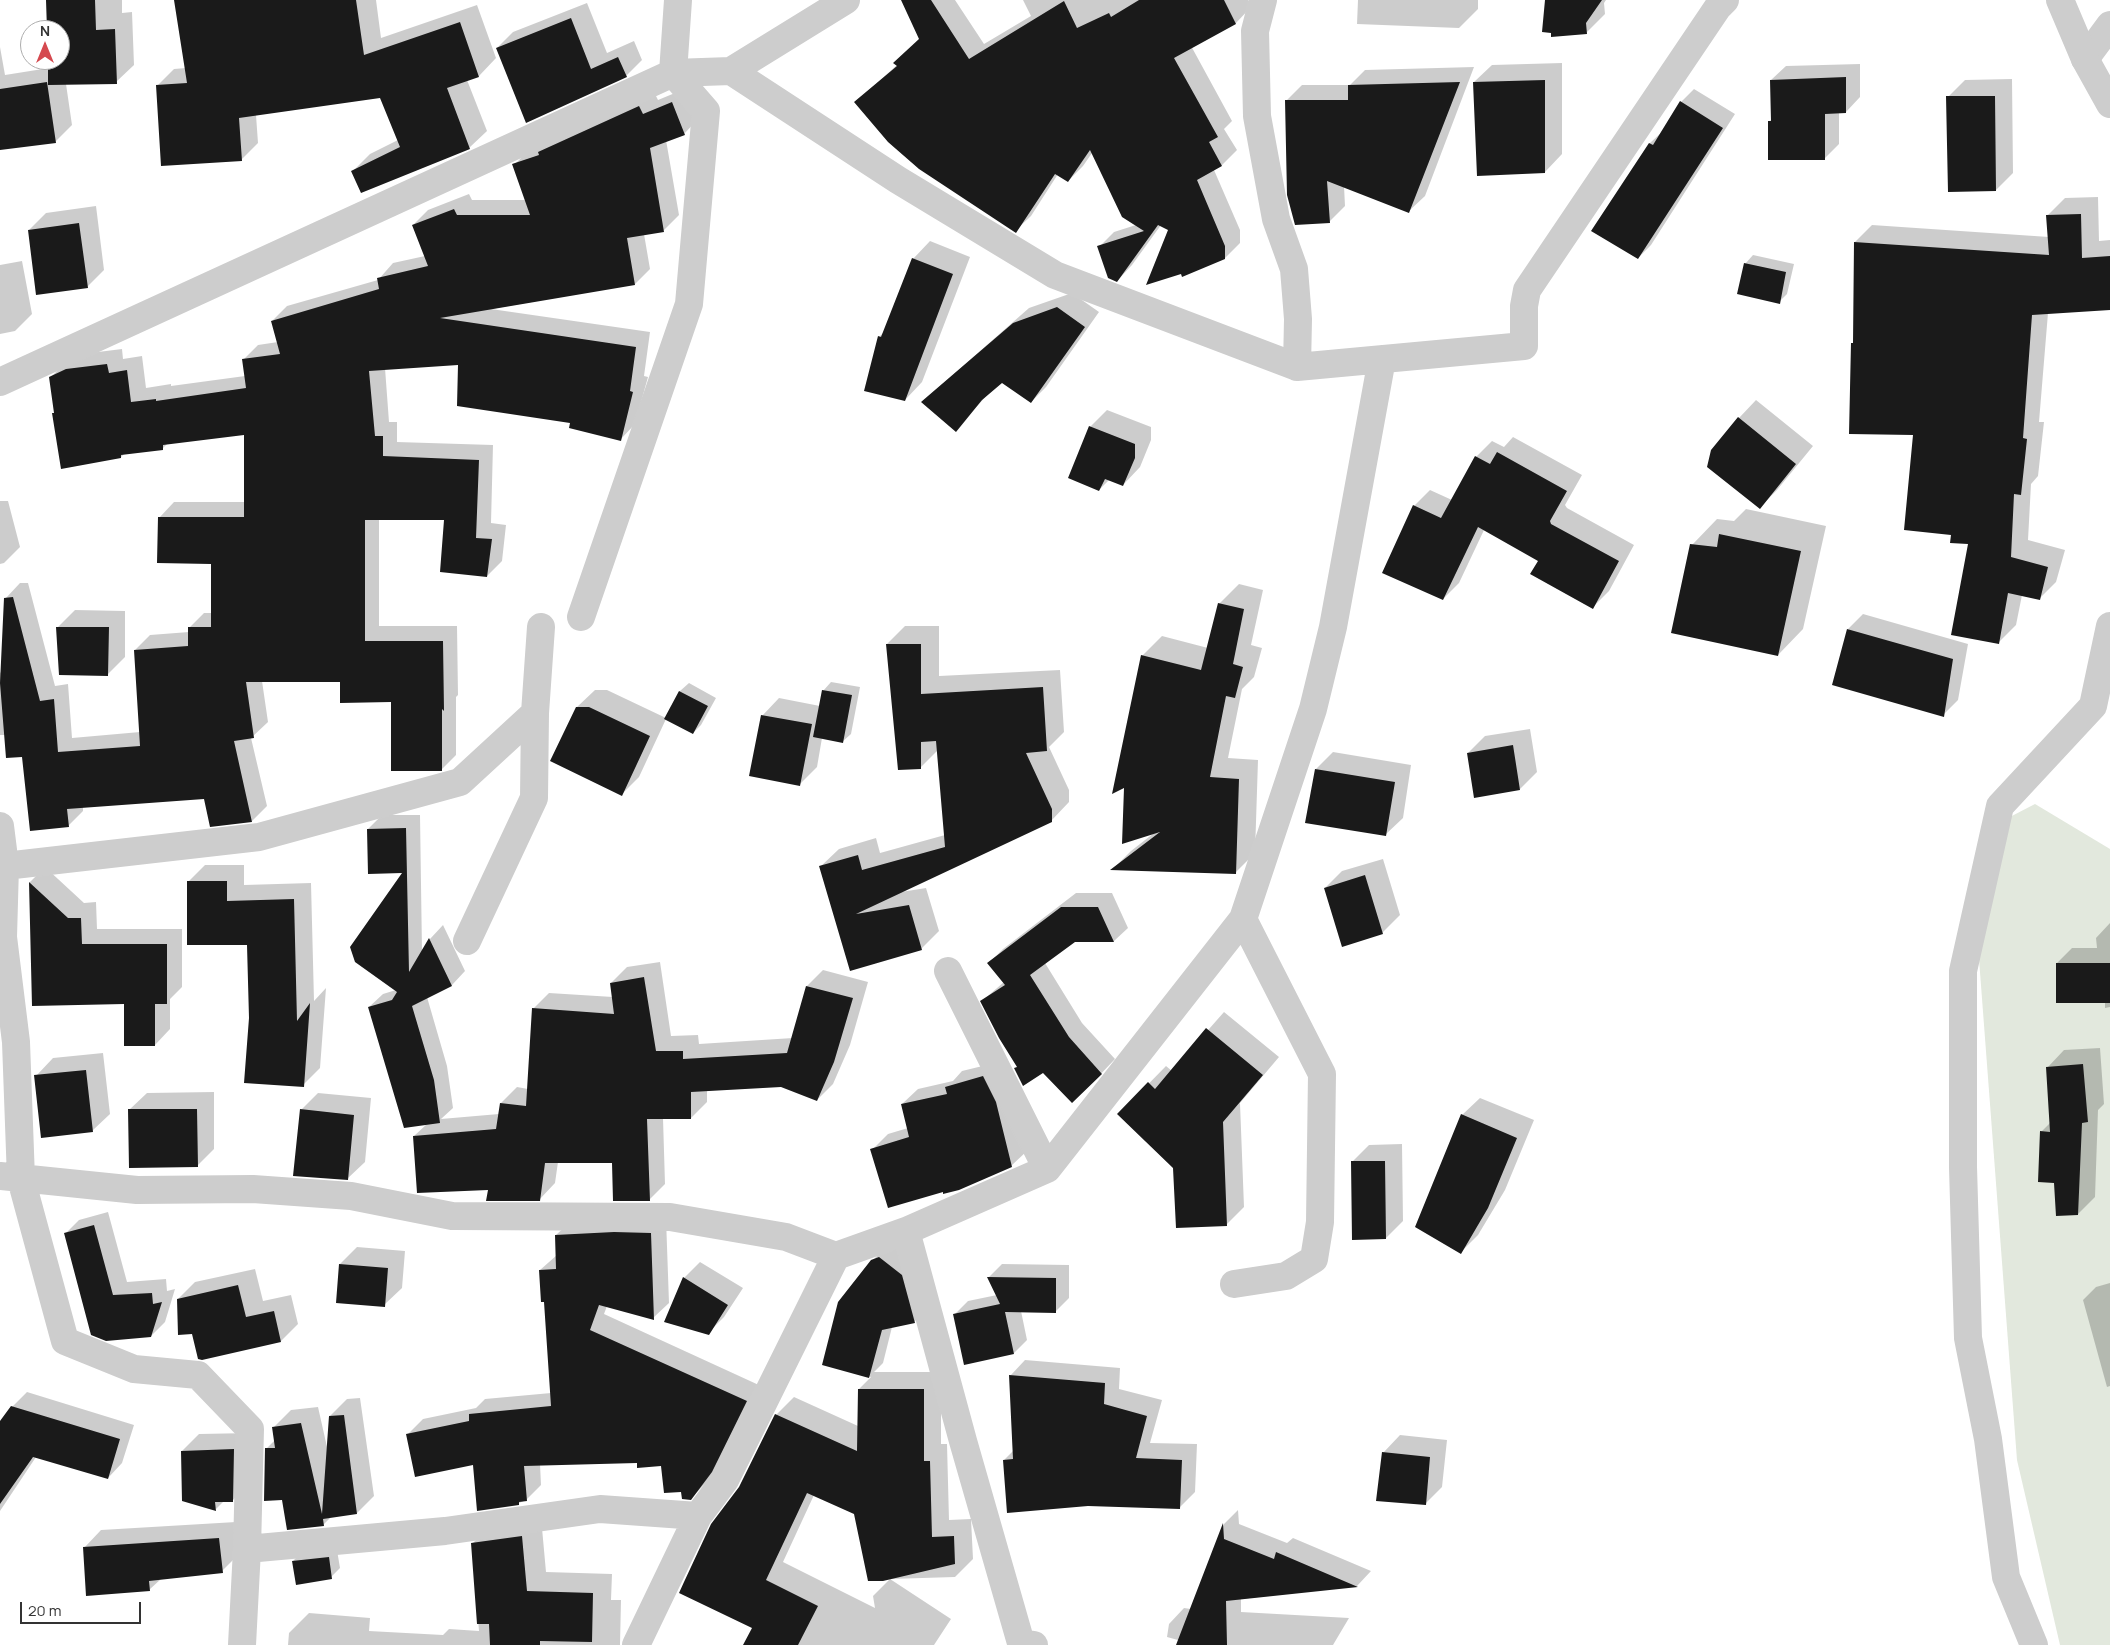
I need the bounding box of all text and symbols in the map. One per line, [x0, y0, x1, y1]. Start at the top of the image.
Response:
north arrow [20, 20, 70, 70]
text: N [40, 21, 50, 40]
scale bar [22, 1592, 144, 1624]
text: 20 m [28, 1600, 61, 1621]

